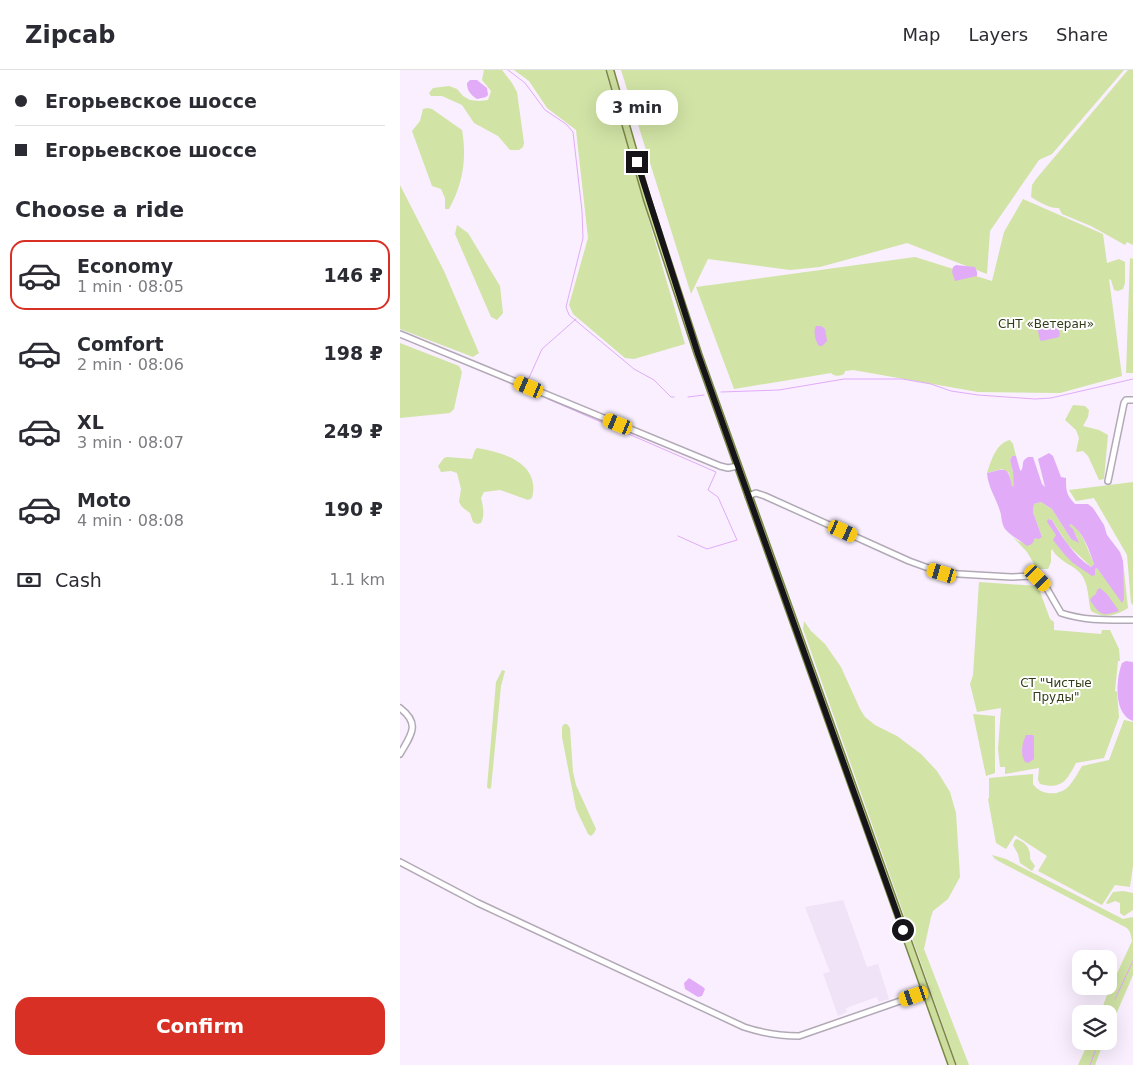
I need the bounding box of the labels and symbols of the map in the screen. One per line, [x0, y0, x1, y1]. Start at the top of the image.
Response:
callout: 3 min [596, 89, 678, 124]
route end [626, 151, 648, 173]
park label: СНТ «Ветеран» [998, 317, 1094, 331]
car [512, 374, 545, 400]
car [601, 411, 634, 437]
car [826, 518, 859, 544]
car [925, 561, 958, 585]
car [1022, 562, 1053, 594]
park label: СТ "Чистые Пруды" [1020, 676, 1092, 704]
route start [892, 919, 914, 941]
car [897, 984, 930, 1008]

